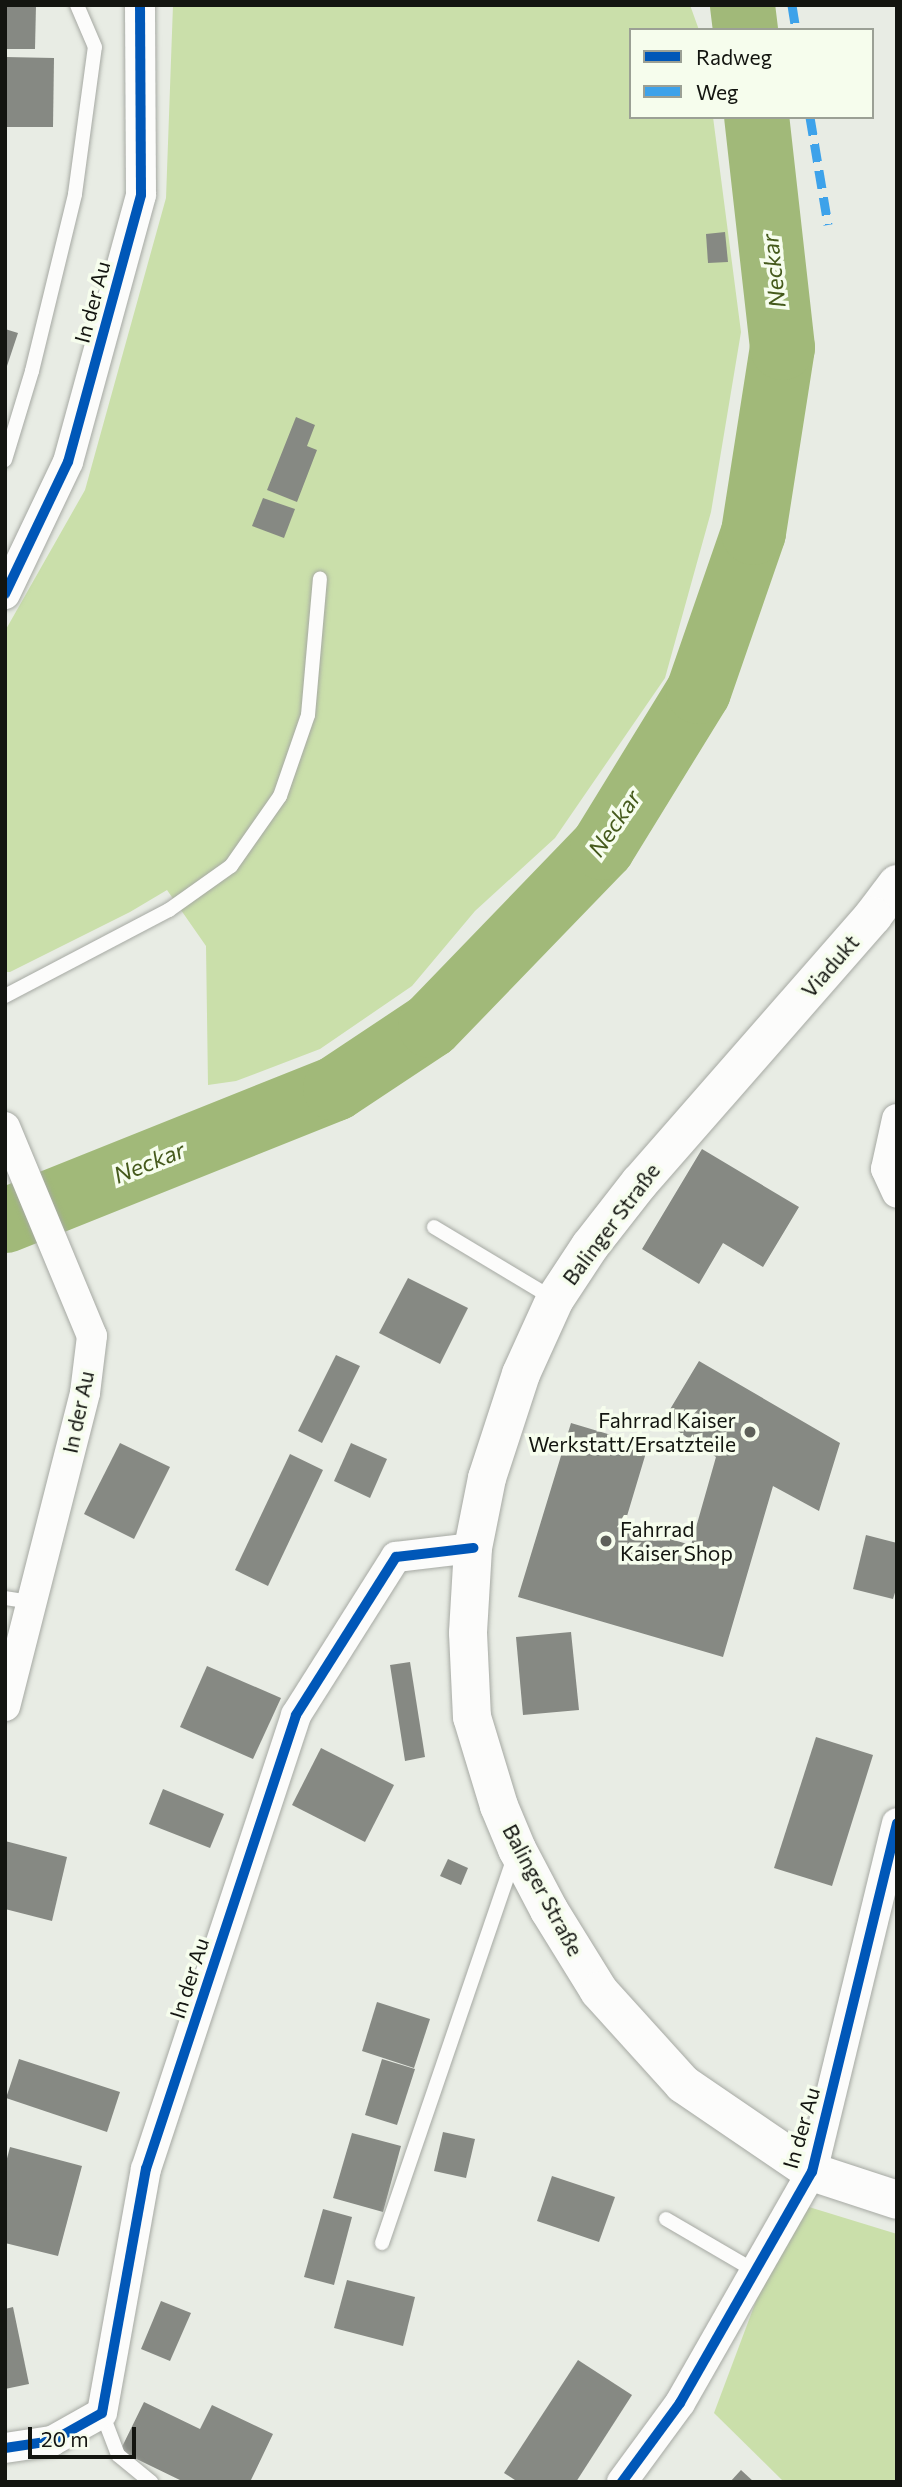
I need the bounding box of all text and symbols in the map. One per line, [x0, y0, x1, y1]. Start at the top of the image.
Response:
legend [629, 28, 874, 119]
text: Radweg [696, 44, 772, 69]
text: Weg [696, 79, 738, 104]
water label: Neckar [755, 233, 791, 309]
street label: In der Au [69, 258, 115, 346]
water label: Neckar [582, 784, 646, 862]
street label: Viadukt [796, 930, 864, 1002]
water label: Neckar [109, 1135, 189, 1189]
street label: Balinger Straße [557, 1158, 665, 1290]
street label: In der Au [57, 1369, 99, 1455]
place label: Fahrrad Kaiser Werkstatt/Ersatzteile [528, 1407, 736, 1457]
marker: Fahrrad Kaiser Werkstatt/Ersatzteile [742, 1424, 758, 1440]
place label: Fahrrad Kaiser Shop [620, 1516, 733, 1566]
marker: Fahrrad Kaiser Shop [598, 1533, 614, 1549]
street label: Balinger Straße [498, 1820, 588, 1960]
street label: In der Au [164, 1934, 214, 2022]
street label: In der Au [777, 2084, 825, 2172]
scale bar [32, 2414, 140, 2458]
text: 20 m [41, 2426, 89, 2451]

